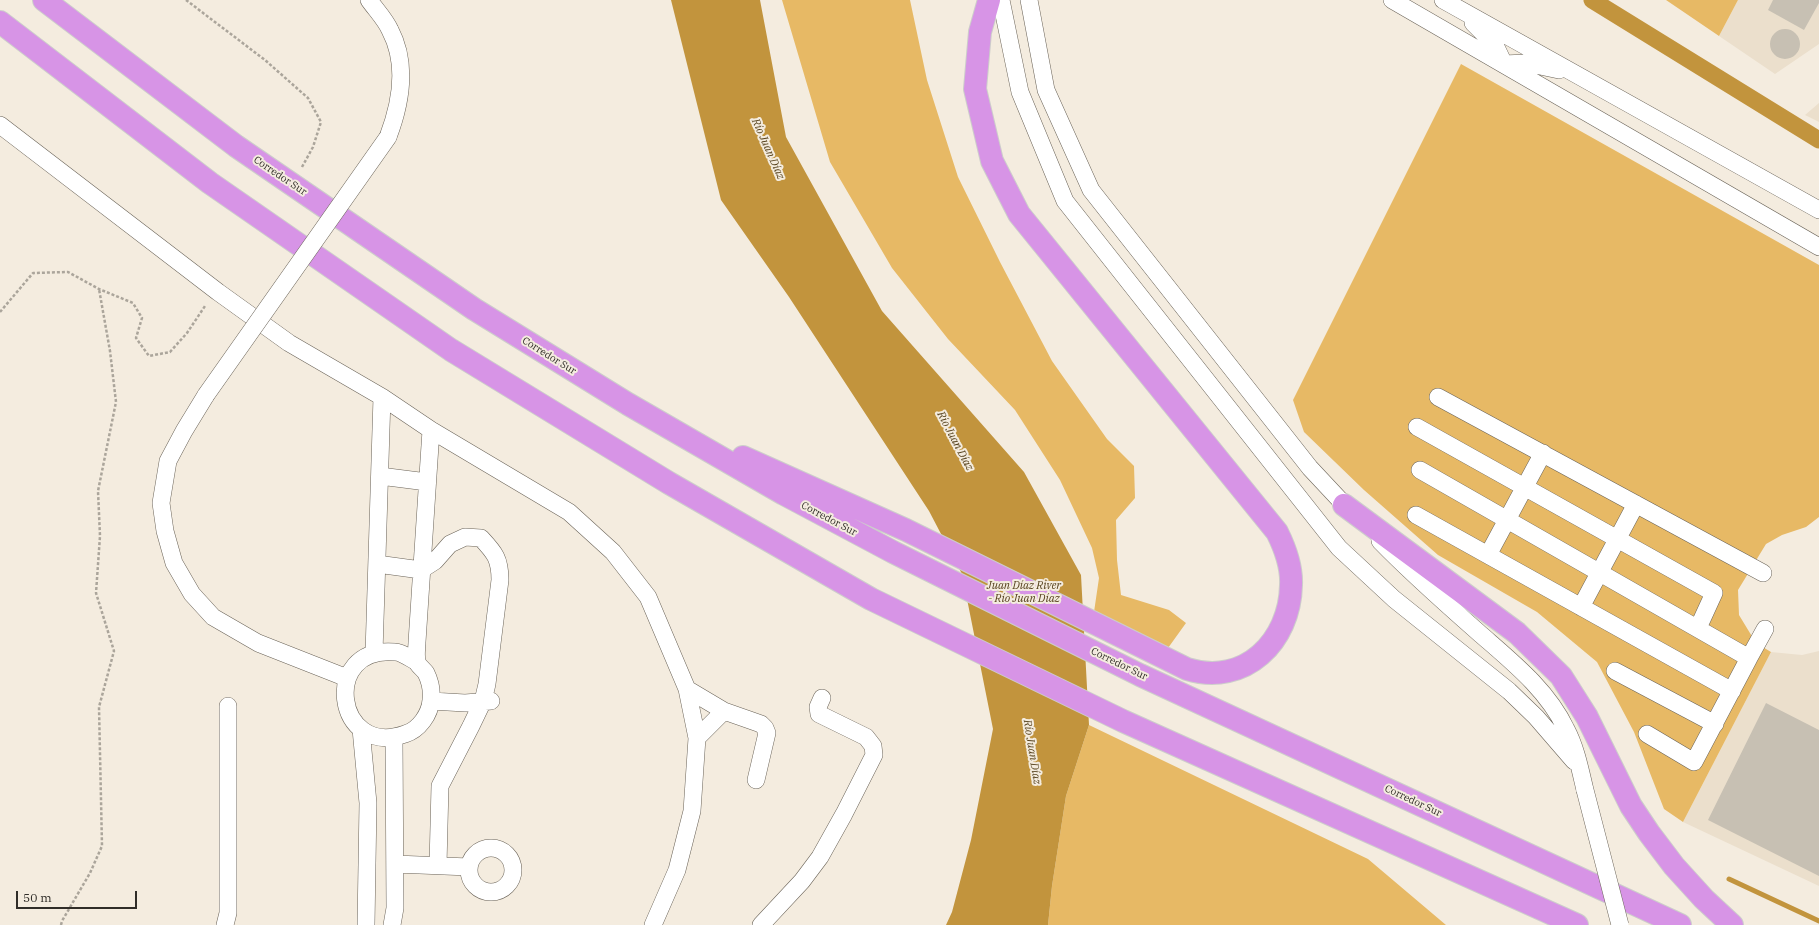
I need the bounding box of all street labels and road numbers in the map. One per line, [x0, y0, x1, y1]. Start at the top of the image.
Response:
street label: Corredor Sur [251, 154, 309, 198]
street label: Corredor Sur [520, 335, 578, 377]
street label: Corredor Sur [799, 499, 859, 539]
street label: Corredor Sur [1089, 645, 1149, 683]
street label: Corredor Sur [1383, 783, 1443, 819]

